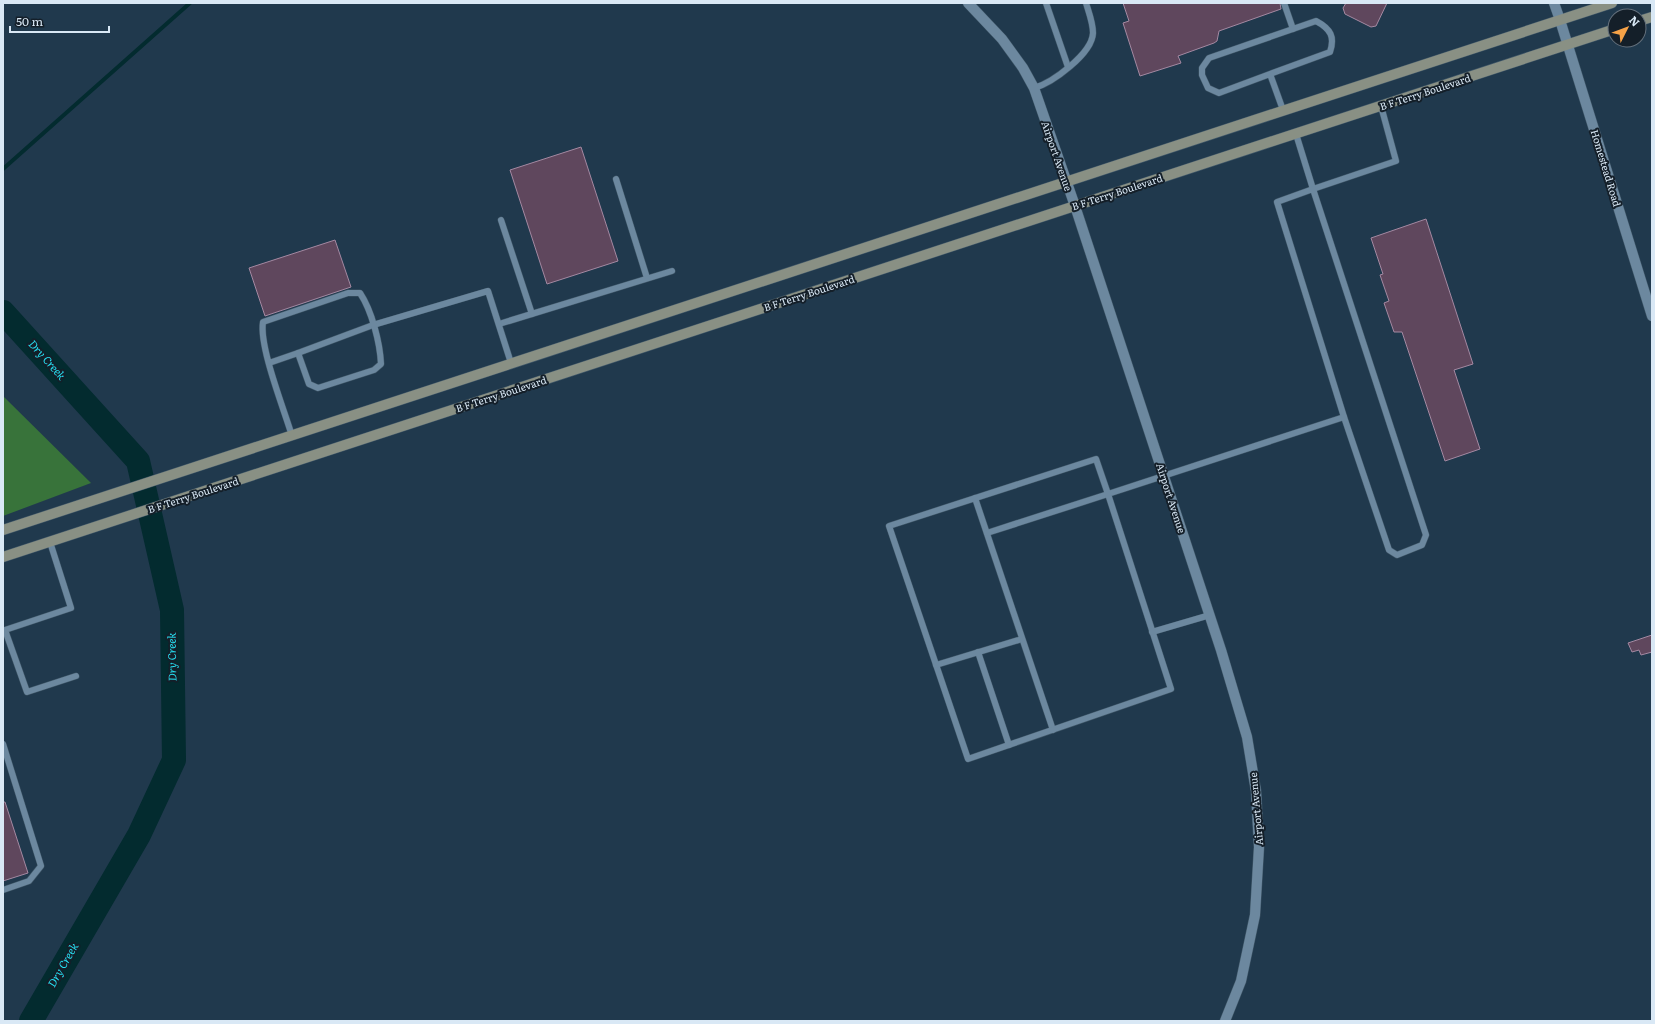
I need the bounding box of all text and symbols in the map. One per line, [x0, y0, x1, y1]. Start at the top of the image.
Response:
scale bar [10, 8, 109, 34]
north arrow [1607, 8, 1647, 48]
text: 50 m [16, 12, 43, 30]
text: N [1626, 12, 1644, 29]
street label: B F Terry Boulevard [1378, 70, 1472, 113]
street label: Airport Avenue [1038, 119, 1076, 193]
street label: Homestead Road [1588, 127, 1625, 208]
street label: B F Terry Boulevard [1070, 170, 1164, 213]
street label: B F Terry Boulevard [762, 271, 856, 314]
water label: Dry Creek [25, 336, 70, 383]
street label: B F Terry Boulevard [454, 372, 548, 415]
street label: Airport Avenue [1153, 461, 1190, 535]
street label: B F Terry Boulevard [146, 473, 240, 516]
water label: Dry Creek [163, 632, 179, 682]
street label: Airport Avenue [1245, 772, 1266, 846]
water label: Dry Creek [43, 939, 81, 990]

